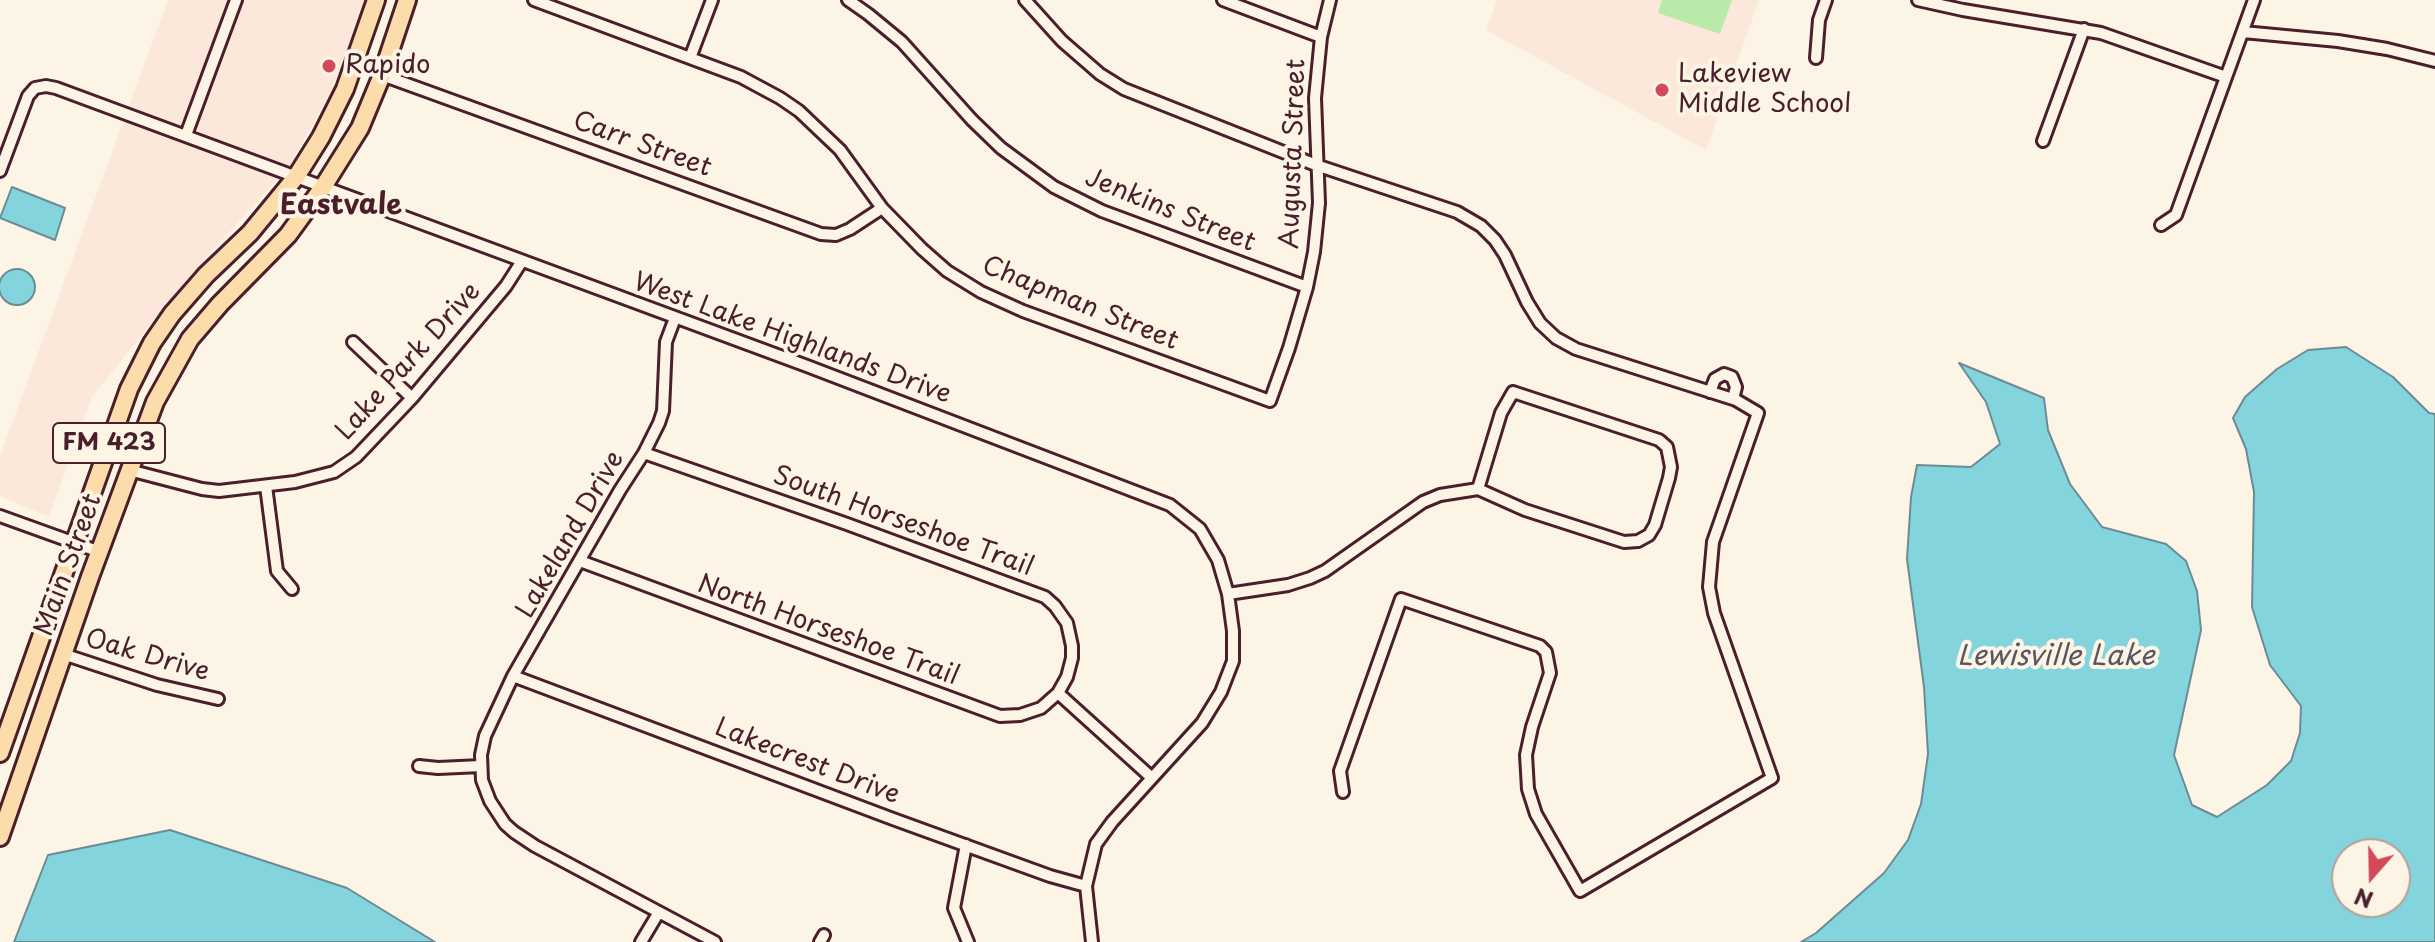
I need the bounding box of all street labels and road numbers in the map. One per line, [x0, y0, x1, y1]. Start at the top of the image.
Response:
street label: Augusta Street [1275, 58, 1313, 250]
street label: Carr Street [569, 106, 715, 184]
street label: Jenkins Street [1080, 163, 1260, 259]
street label: Chapman Street [977, 250, 1183, 358]
street label: West Lake Highlands Drive [629, 267, 955, 411]
street label: Lake Park Drive [330, 277, 488, 447]
road number: FM 423 [53, 423, 165, 463]
street label: Lakeland Drive [511, 446, 631, 624]
street label: South Horseshoe Trail [768, 460, 1038, 584]
street label: Main Street [29, 490, 109, 640]
street label: North Horseshoe Trail [693, 569, 963, 693]
street label: Oak Drive [81, 623, 213, 689]
street label: Lakecrest Drive [710, 712, 904, 812]

